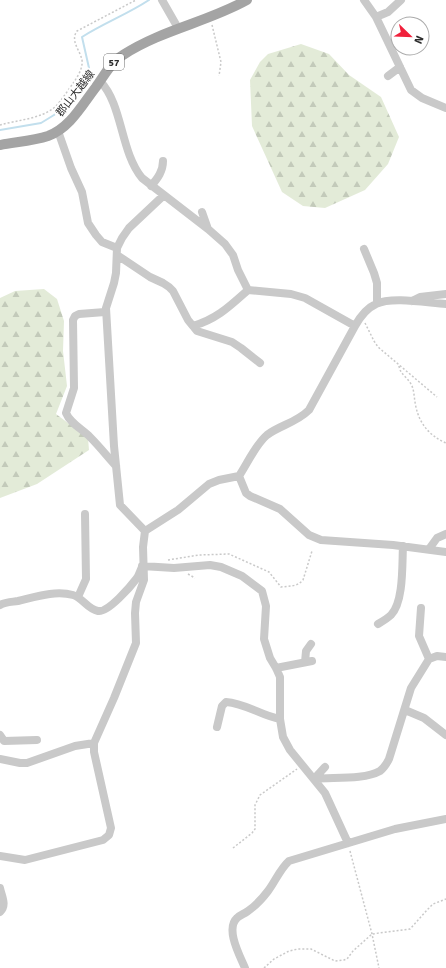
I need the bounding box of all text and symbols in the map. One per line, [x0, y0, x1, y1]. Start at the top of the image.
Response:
north arrow [390, 16, 430, 56]
text: N [411, 34, 426, 46]
road number: 57 [104, 54, 124, 70]
street label: 郡山大越線 [53, 68, 97, 119]

